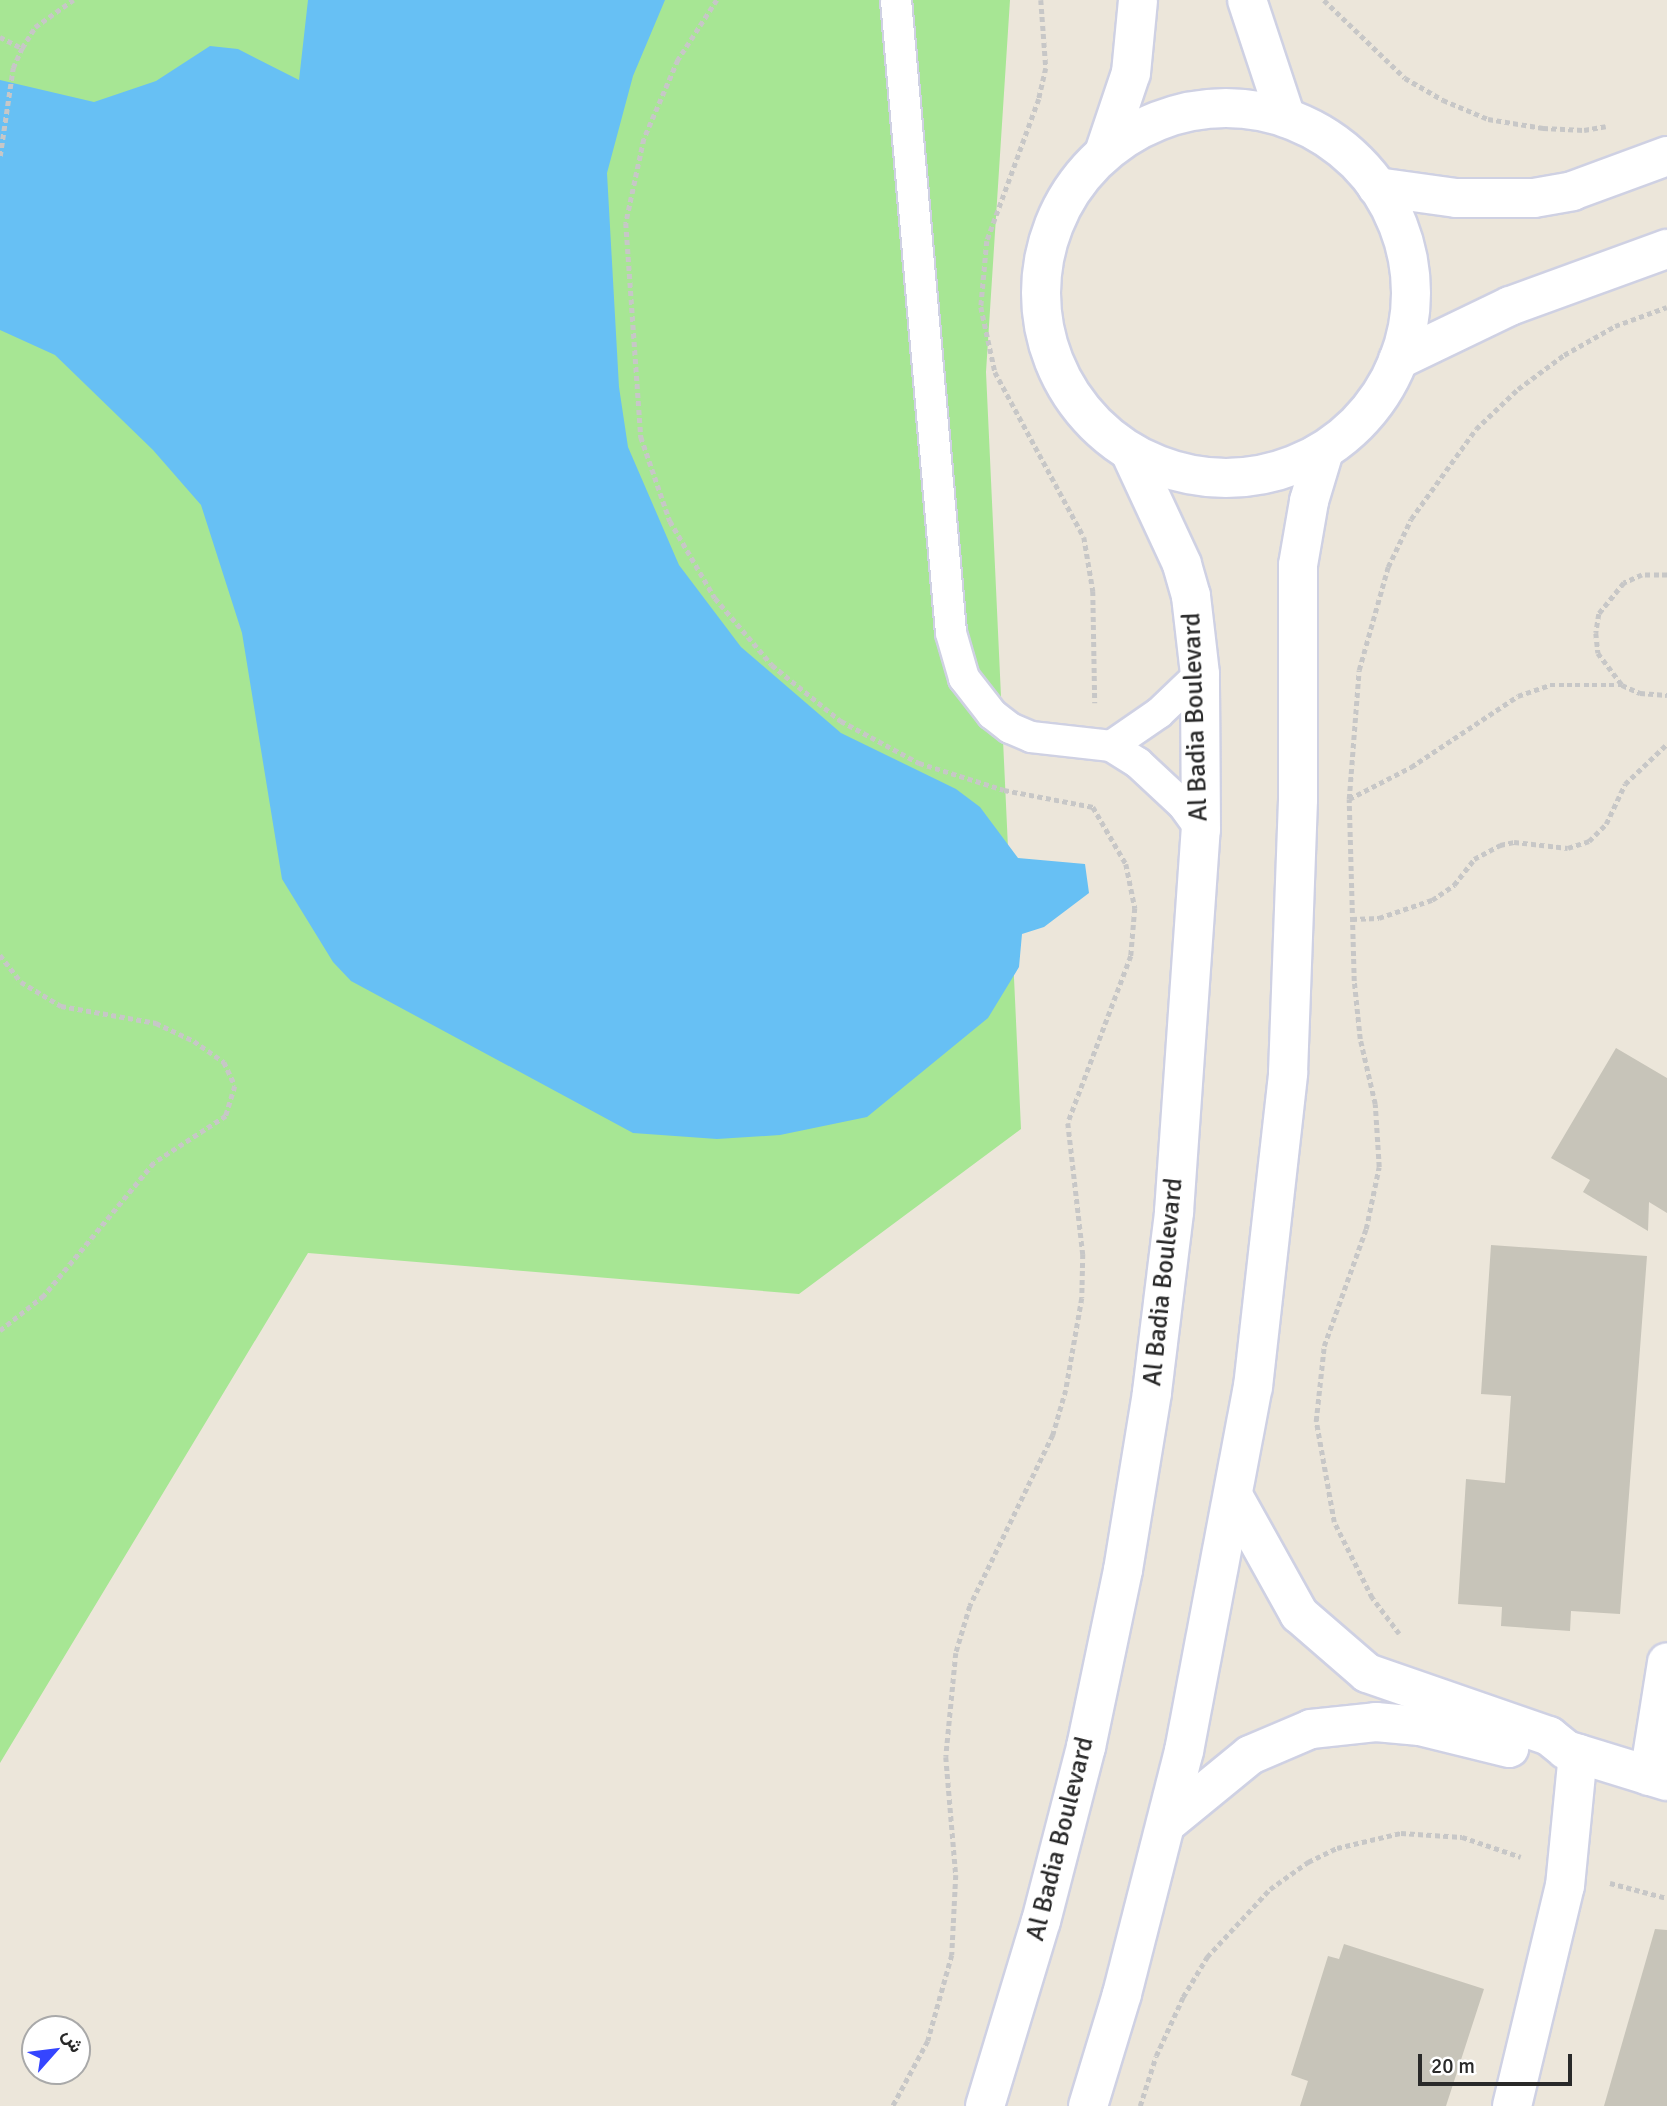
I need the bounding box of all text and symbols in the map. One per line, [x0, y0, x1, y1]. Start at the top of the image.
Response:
street label: Al Badia Boulevard [1177, 612, 1215, 822]
street label: Al Badia Boulevard [1138, 1176, 1190, 1388]
street label: Al Badia Boulevard [1021, 1734, 1101, 1944]
north arrow [21, 2015, 91, 2085]
text: ش [57, 2025, 89, 2057]
scale bar [1422, 2039, 1576, 2084]
text: 20 m [1431, 2053, 1475, 2079]

